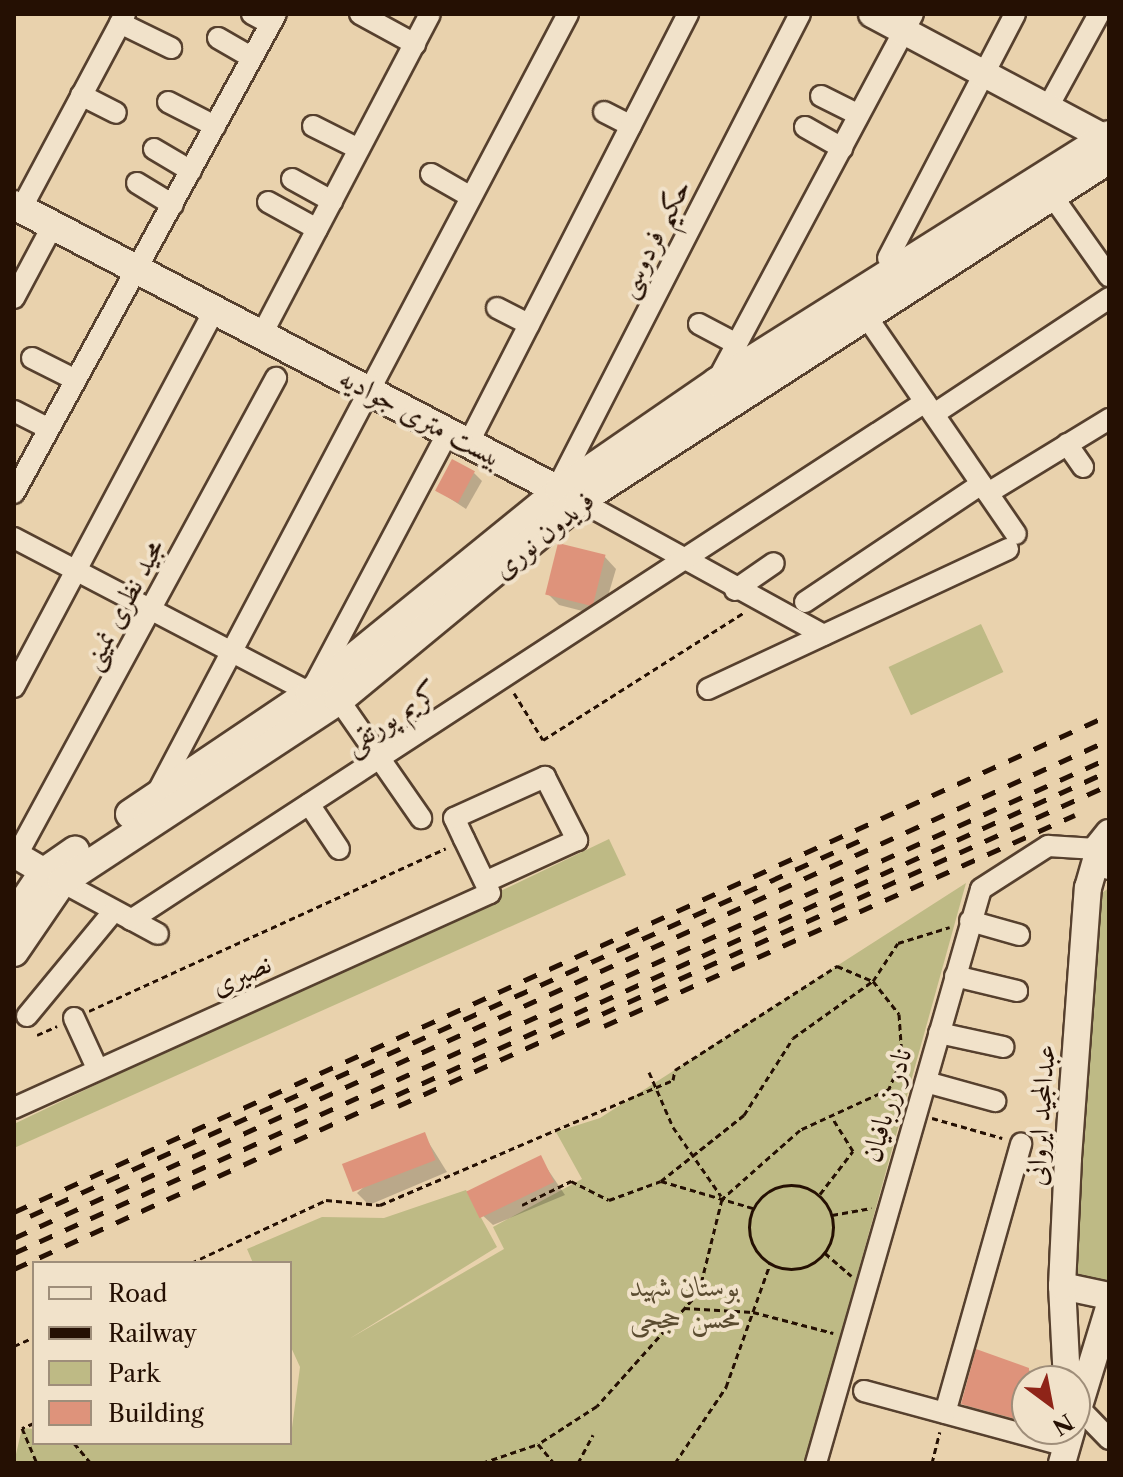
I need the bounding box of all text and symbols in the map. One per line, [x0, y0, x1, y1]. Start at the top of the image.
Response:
street label: حکیم فردوسی [609, 173, 697, 303]
street label: بیست متری جوادیه [334, 360, 508, 474]
street label: فریدون نوری [486, 483, 600, 585]
street label: مجید نظری نمینی [74, 533, 170, 675]
street label: کریم پورتقی [337, 674, 445, 760]
street label: نصیری [206, 946, 276, 1002]
street label: عبدالمجید ایروانی [1018, 1043, 1062, 1187]
street label: نادر زربافیان [854, 1044, 918, 1166]
legend [32, 1261, 292, 1445]
park label: بوستان شهید محسن حججی [629, 1269, 741, 1335]
text: Road [108, 1279, 167, 1308]
text: Railway [108, 1319, 197, 1348]
text: Park [108, 1359, 160, 1388]
north arrow [1011, 1365, 1091, 1445]
text: Building [108, 1399, 204, 1428]
text: N [1048, 1408, 1078, 1441]

